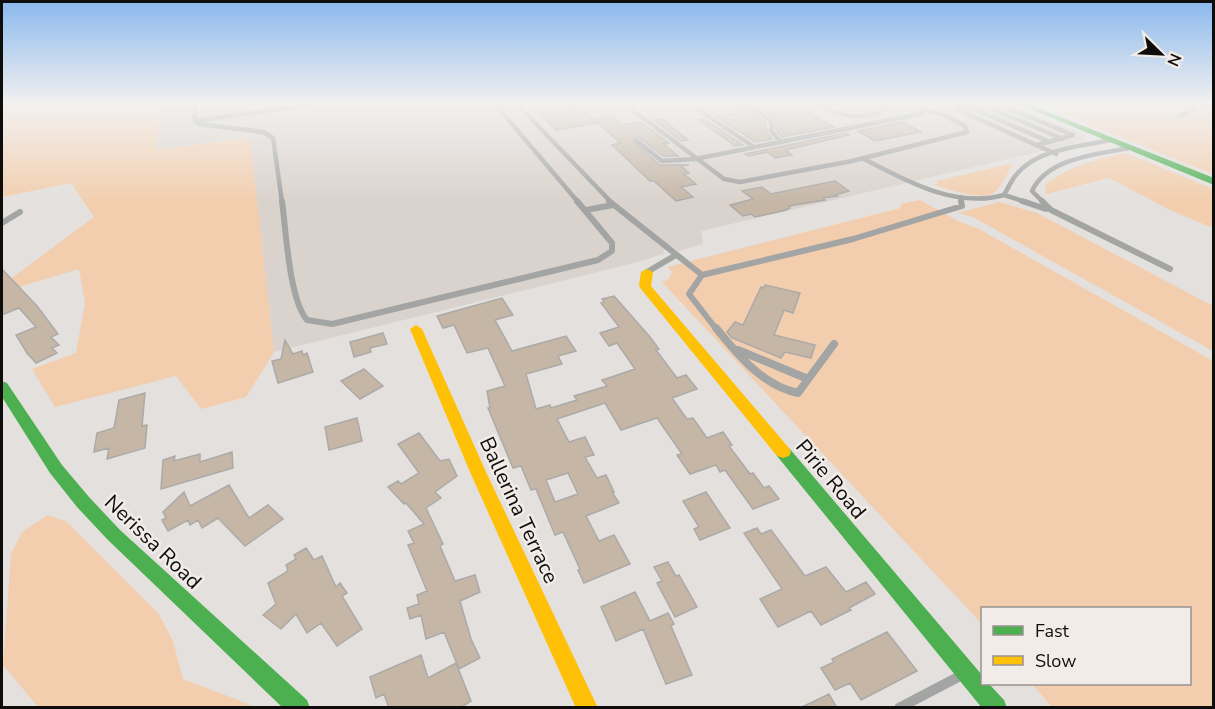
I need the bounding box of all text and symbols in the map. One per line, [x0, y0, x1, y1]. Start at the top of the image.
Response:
north arrow [1131, 24, 1191, 84]
text: N [1161, 50, 1186, 70]
street label: Ballerina Terrace [473, 432, 565, 588]
street label: Pirie Road [789, 433, 873, 525]
street label: Nerissa Road [98, 489, 208, 595]
legend [981, 607, 1191, 685]
text: Fast [1035, 619, 1070, 643]
text: Slow [1035, 649, 1076, 673]

